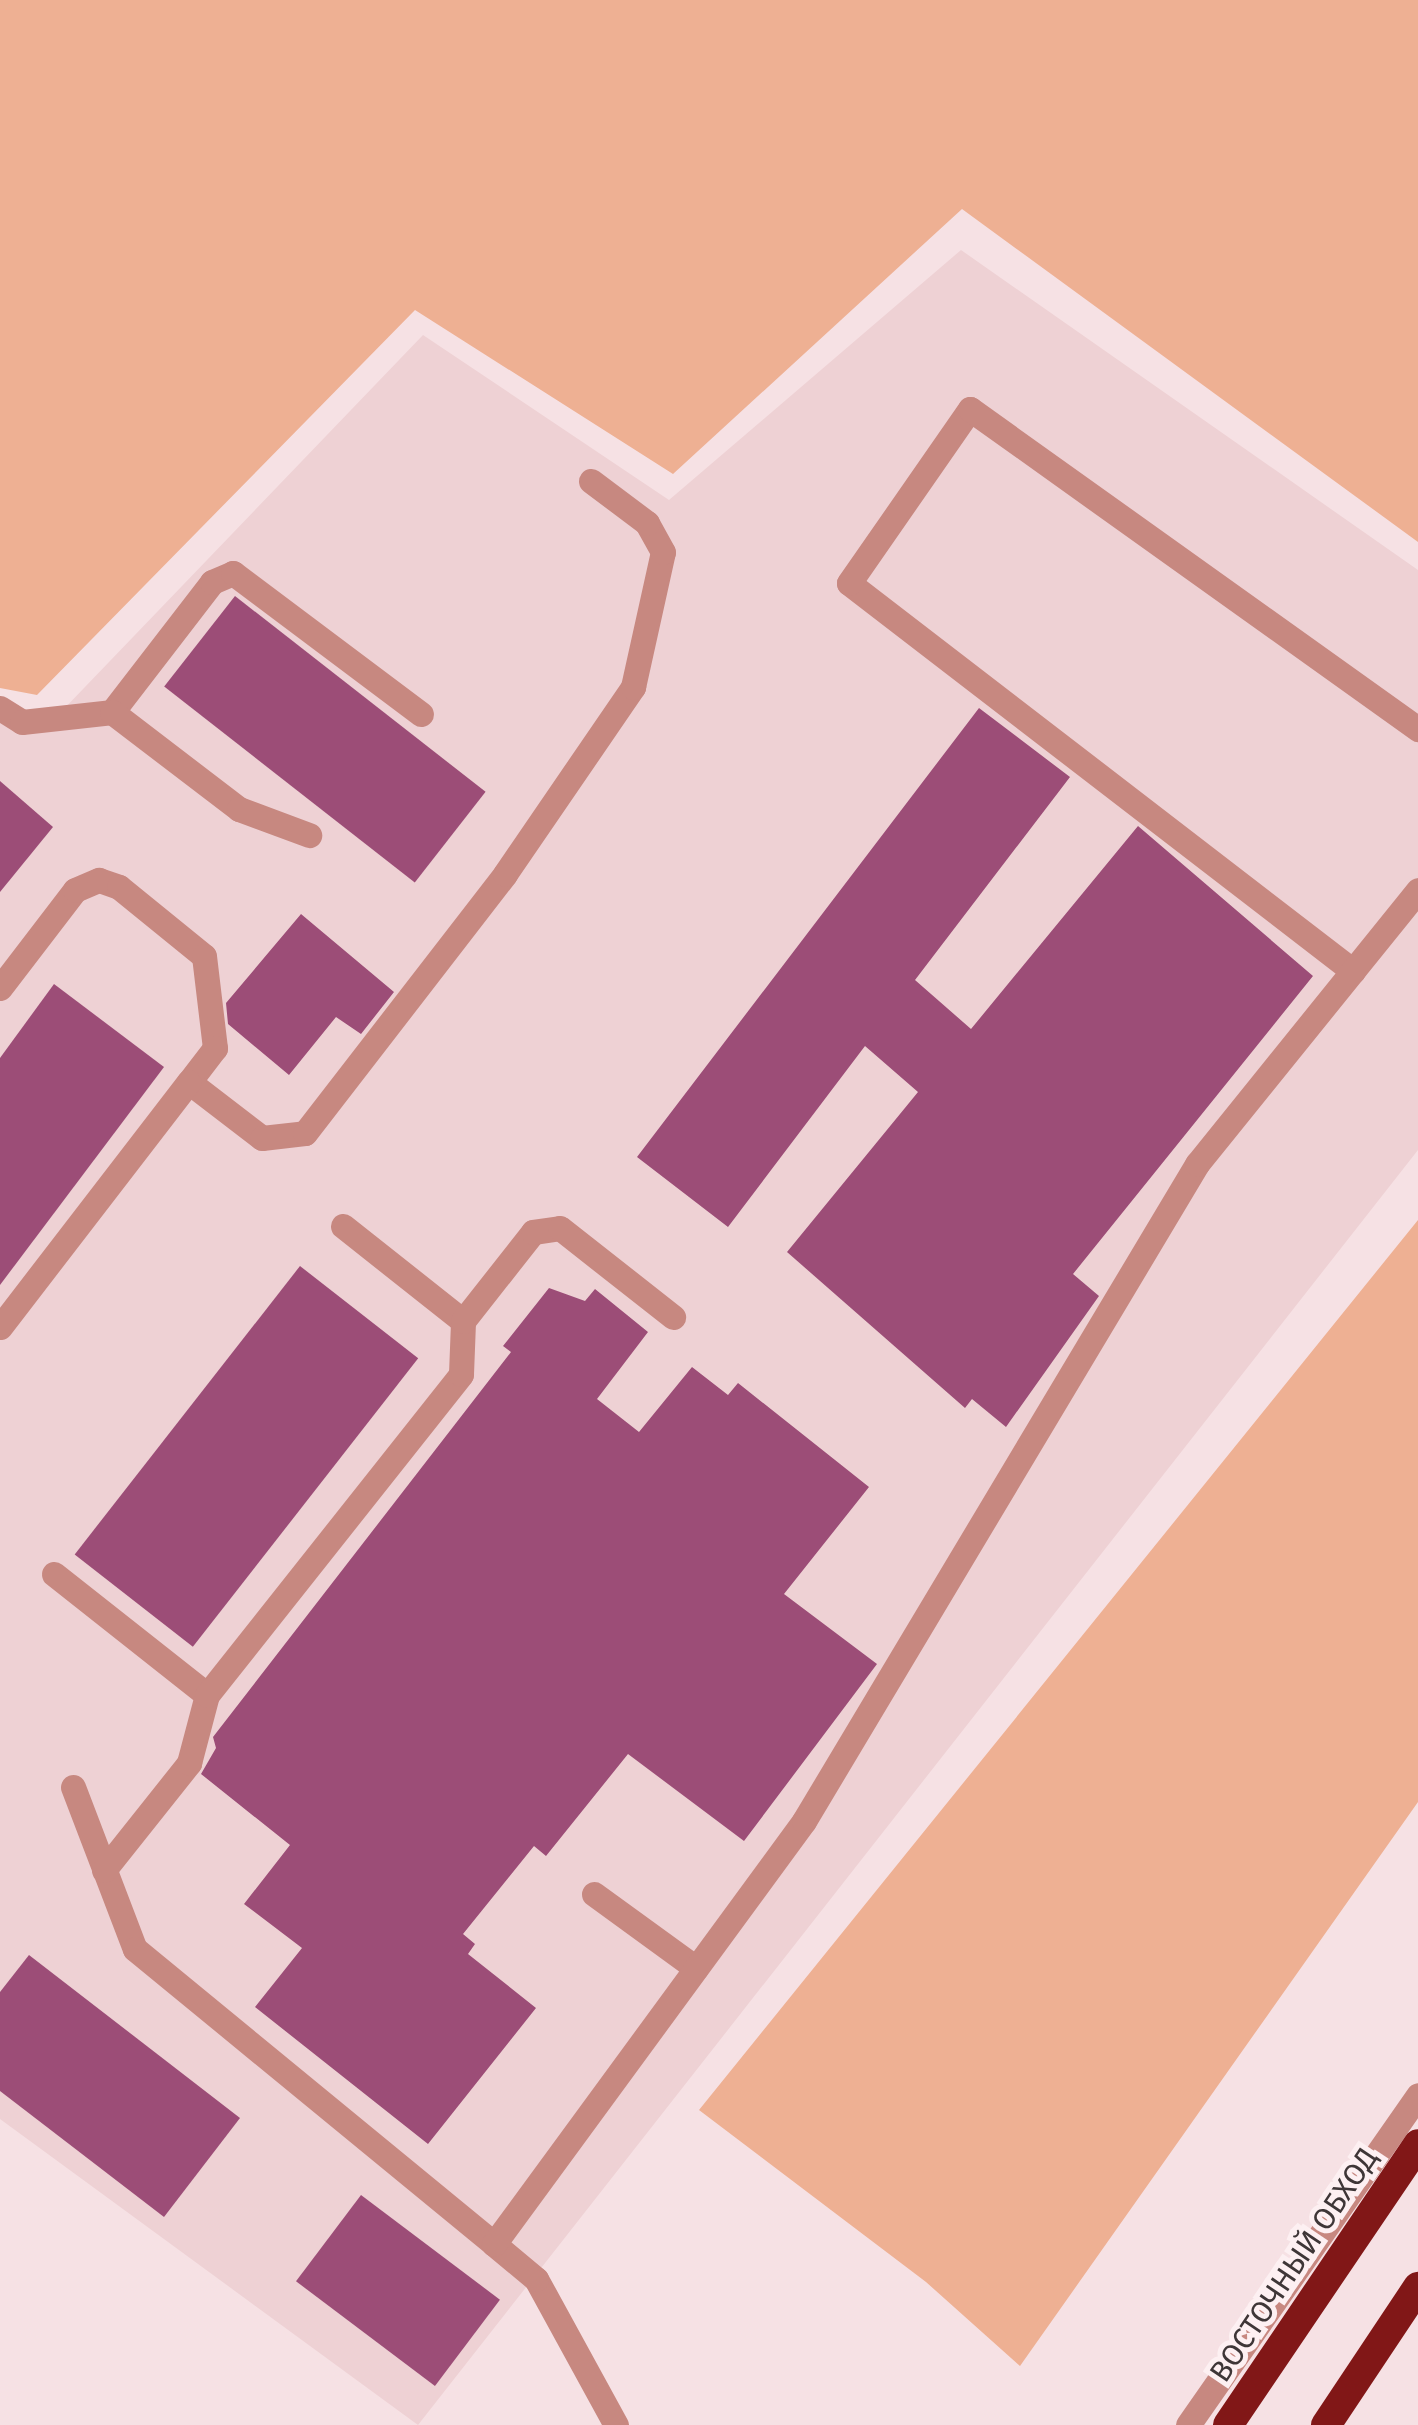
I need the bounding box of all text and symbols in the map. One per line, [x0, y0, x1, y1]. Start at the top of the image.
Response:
street label: ВОСТОЧНЫЙ ОБХОД [1202, 2141, 1386, 2389]

